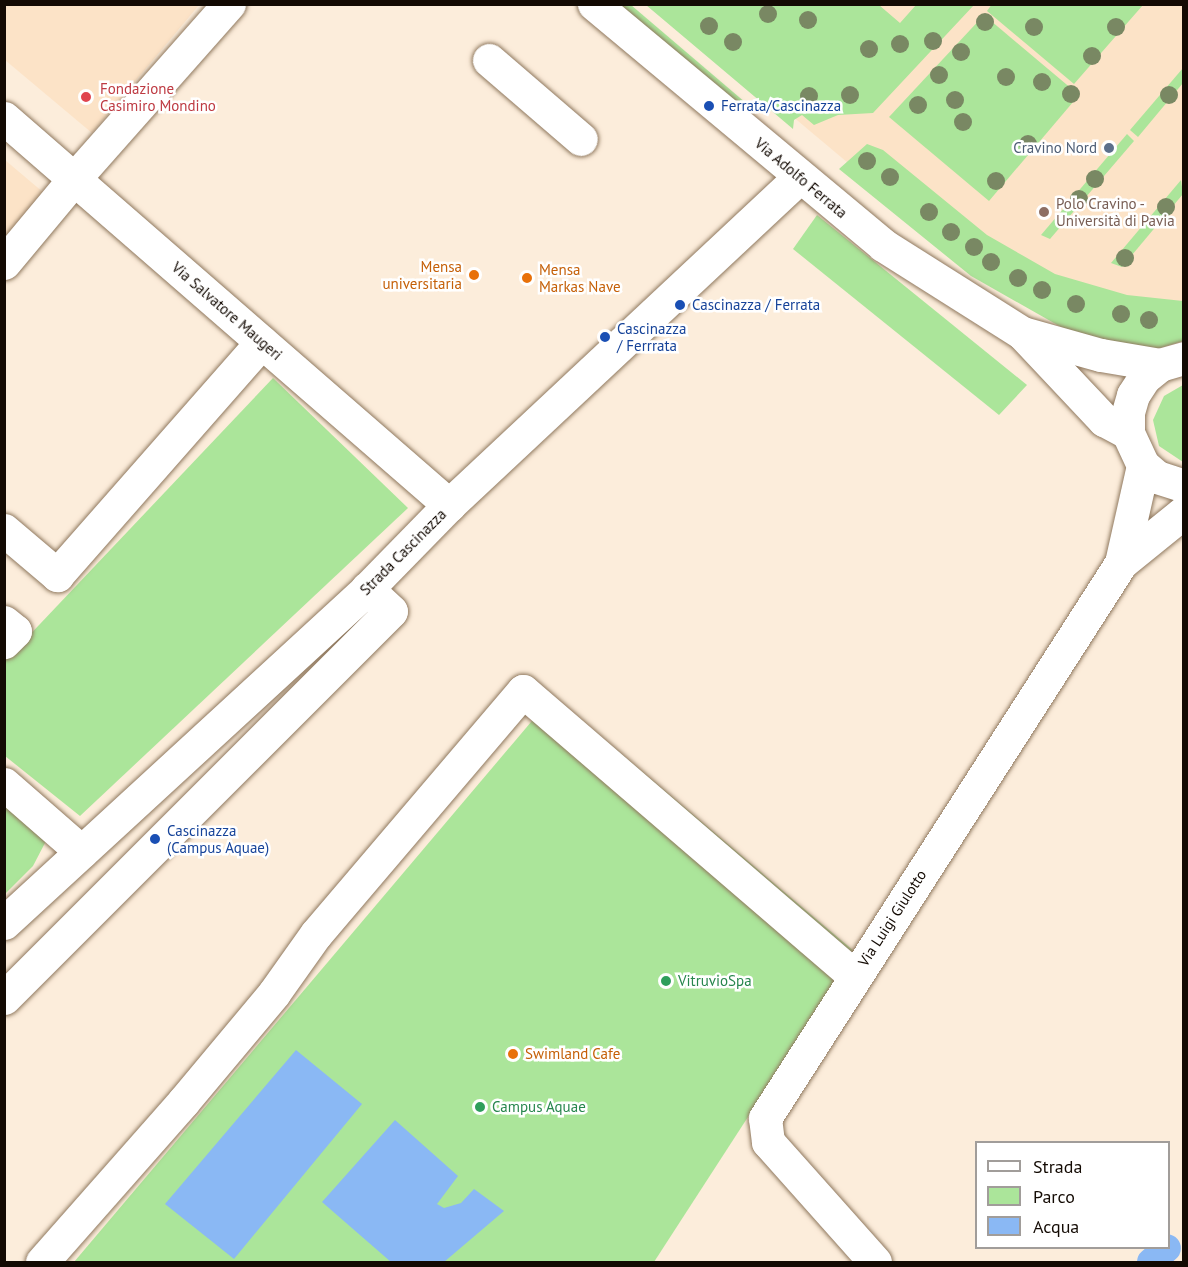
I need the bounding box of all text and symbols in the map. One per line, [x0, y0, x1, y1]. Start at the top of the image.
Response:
place label: Fondazione Casimiro Mondino [100, 79, 216, 114]
marker: Fondazione Casimiro Mondino [77, 88, 95, 106]
place label: Ferrata/Cascinazza [721, 97, 841, 115]
marker: Ferrata/Cascinazza [702, 99, 716, 113]
street label: Via Adolfo Ferrata [751, 134, 851, 222]
place label: Cravino Nord [1013, 139, 1097, 157]
marker: Cravino Nord [1102, 141, 1116, 155]
place label: Polo Cravino - Università di Pavia [1056, 194, 1175, 229]
marker: Polo Cravino - Università di Pavia [1037, 205, 1051, 219]
place label: Mensa universitaria [382, 257, 462, 292]
street label: Via Salvatore Maugeri [168, 258, 286, 364]
place label: Mensa Markas Nave [539, 260, 621, 295]
marker: Mensa universitaria [467, 268, 481, 282]
marker: Mensa Markas Nave [520, 271, 534, 285]
place label: Cascinazza / Ferrata [692, 296, 820, 314]
marker: Cascinazza / Ferrata [673, 298, 687, 312]
place label: Cascinazza / Ferrrata [617, 319, 686, 354]
marker: Cascinazza / Ferrrata [598, 330, 612, 344]
street label: Strada Cascinazza [356, 505, 450, 599]
place label: Cascinazza (Campus Aquae) [167, 821, 270, 856]
marker: Cascinazza (Campus Aquae) [148, 832, 162, 846]
street label: Via Luigi Giulotto [854, 866, 930, 970]
place label: VitruvioSpa [678, 972, 752, 990]
marker: VitruvioSpa [659, 974, 673, 988]
place label: Swimland Cafe [525, 1045, 620, 1063]
marker: Swimland Cafe [506, 1047, 520, 1061]
place label: Campus Aquae [492, 1098, 586, 1116]
marker: Campus Aquae [473, 1100, 487, 1114]
legend [975, 1141, 1170, 1249]
text: Strada [1033, 1155, 1082, 1178]
text: Parco [1033, 1185, 1075, 1208]
text: Acqua [1033, 1215, 1079, 1238]

